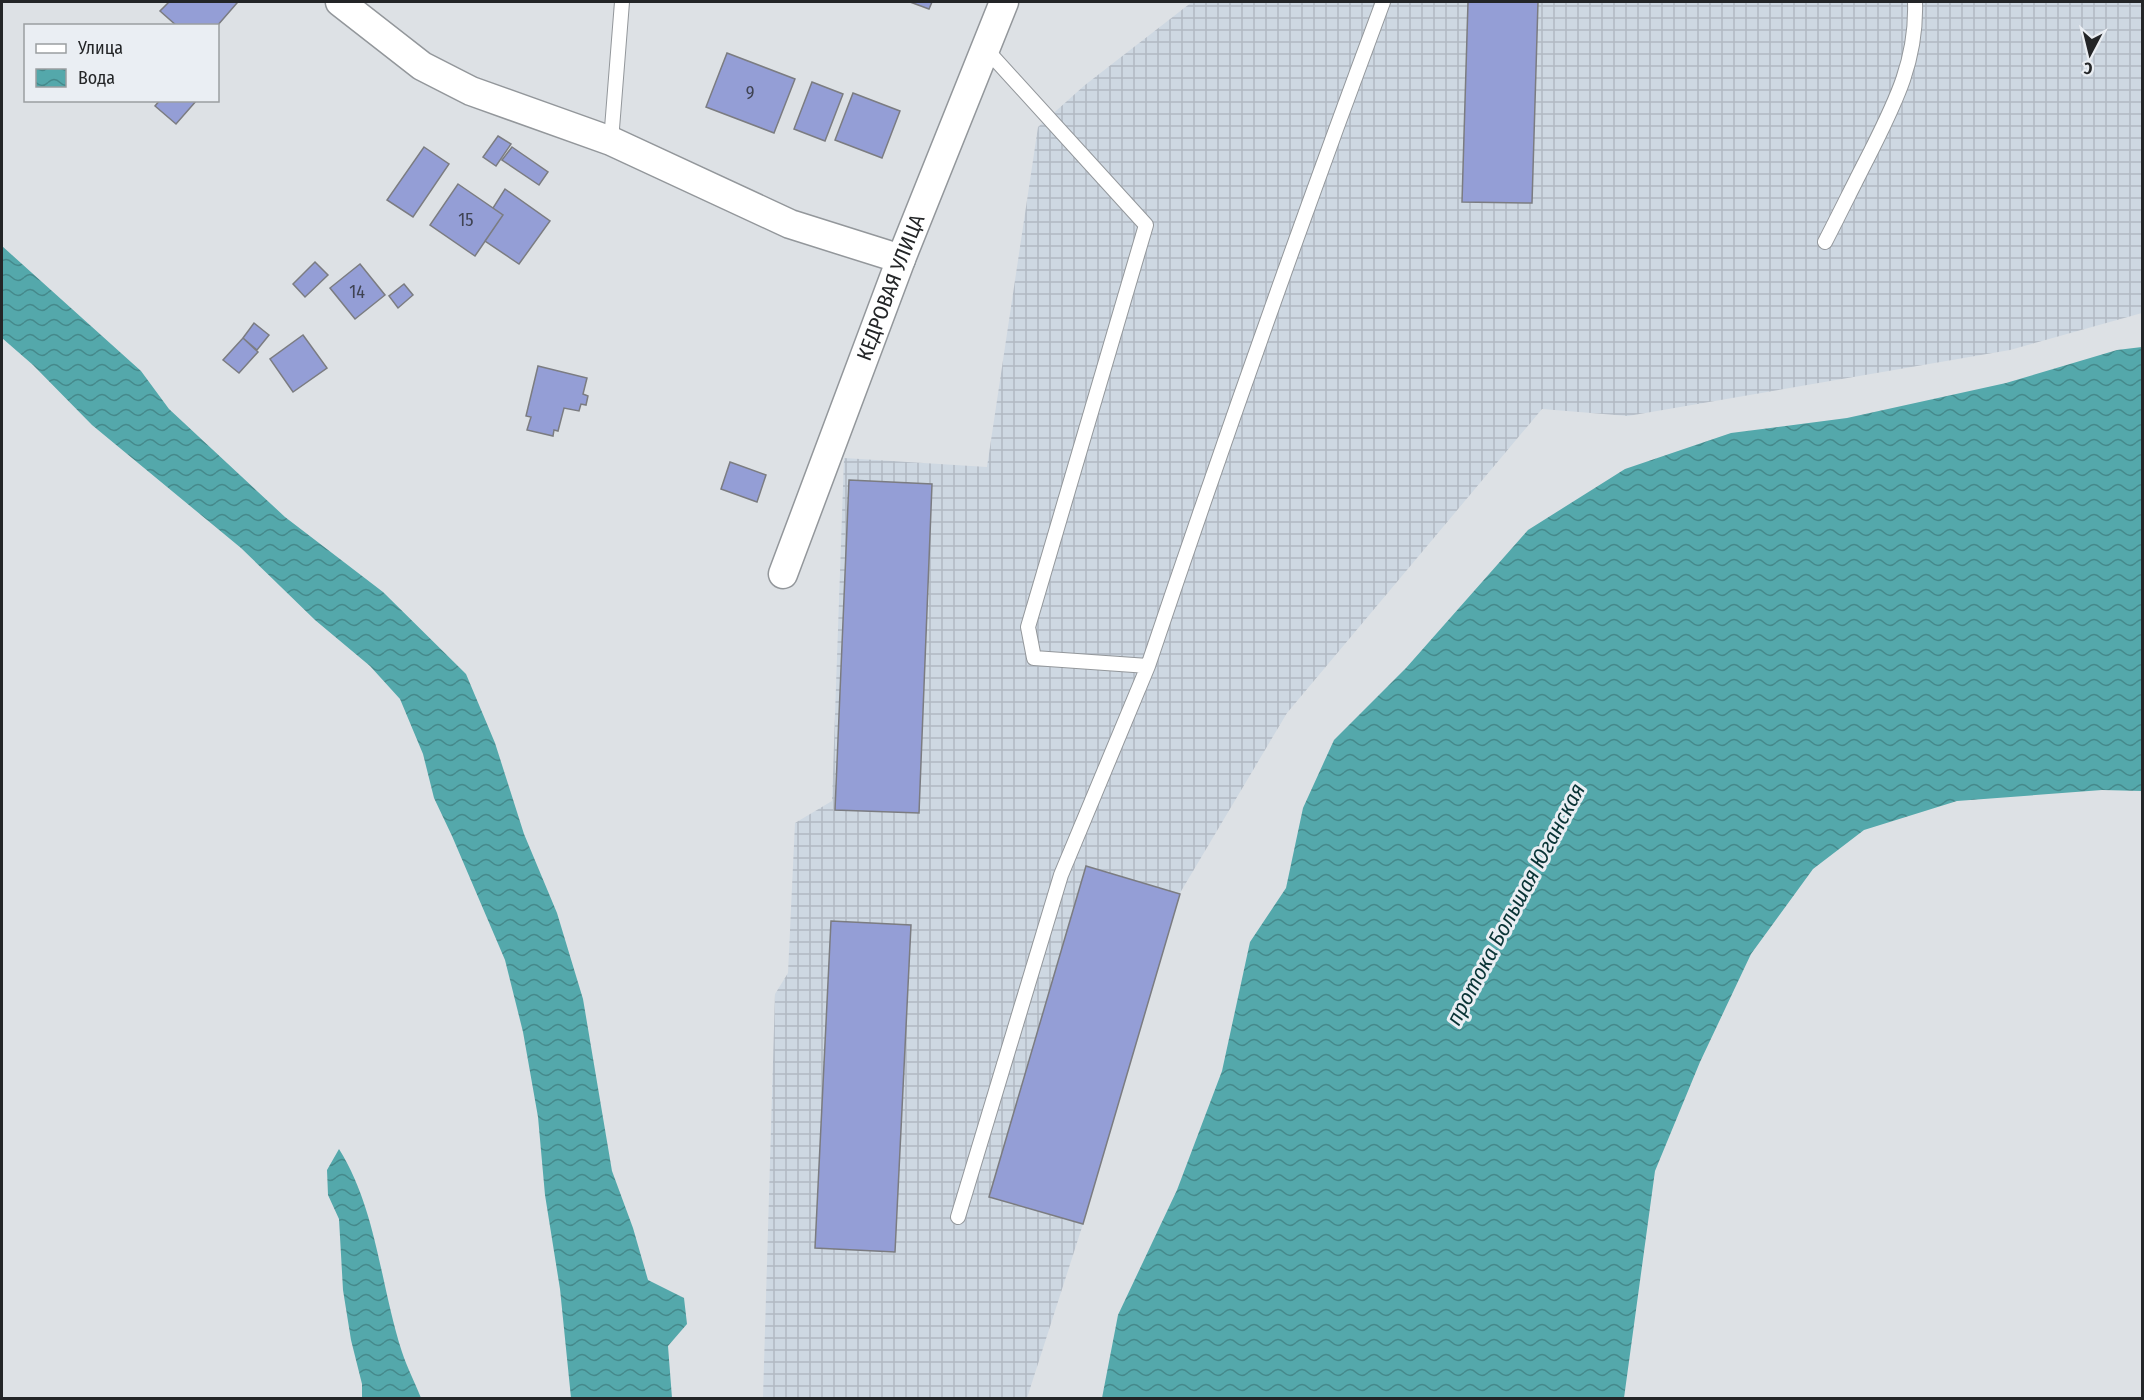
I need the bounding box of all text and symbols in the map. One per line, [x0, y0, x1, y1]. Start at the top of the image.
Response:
legend [24, 24, 219, 102]
north arrow [2060, 24, 2120, 84]
text: Улица [77, 37, 123, 59]
text: С [2082, 58, 2094, 78]
text: Вода [78, 67, 115, 89]
house number: 9 [746, 82, 754, 104]
house number: 15 [458, 209, 474, 231]
street label: КЕДРОВАЯ УЛИЦА [851, 211, 931, 364]
house number: 14 [349, 281, 365, 303]
water label: протока Большая Юганская [1440, 779, 1591, 1030]

